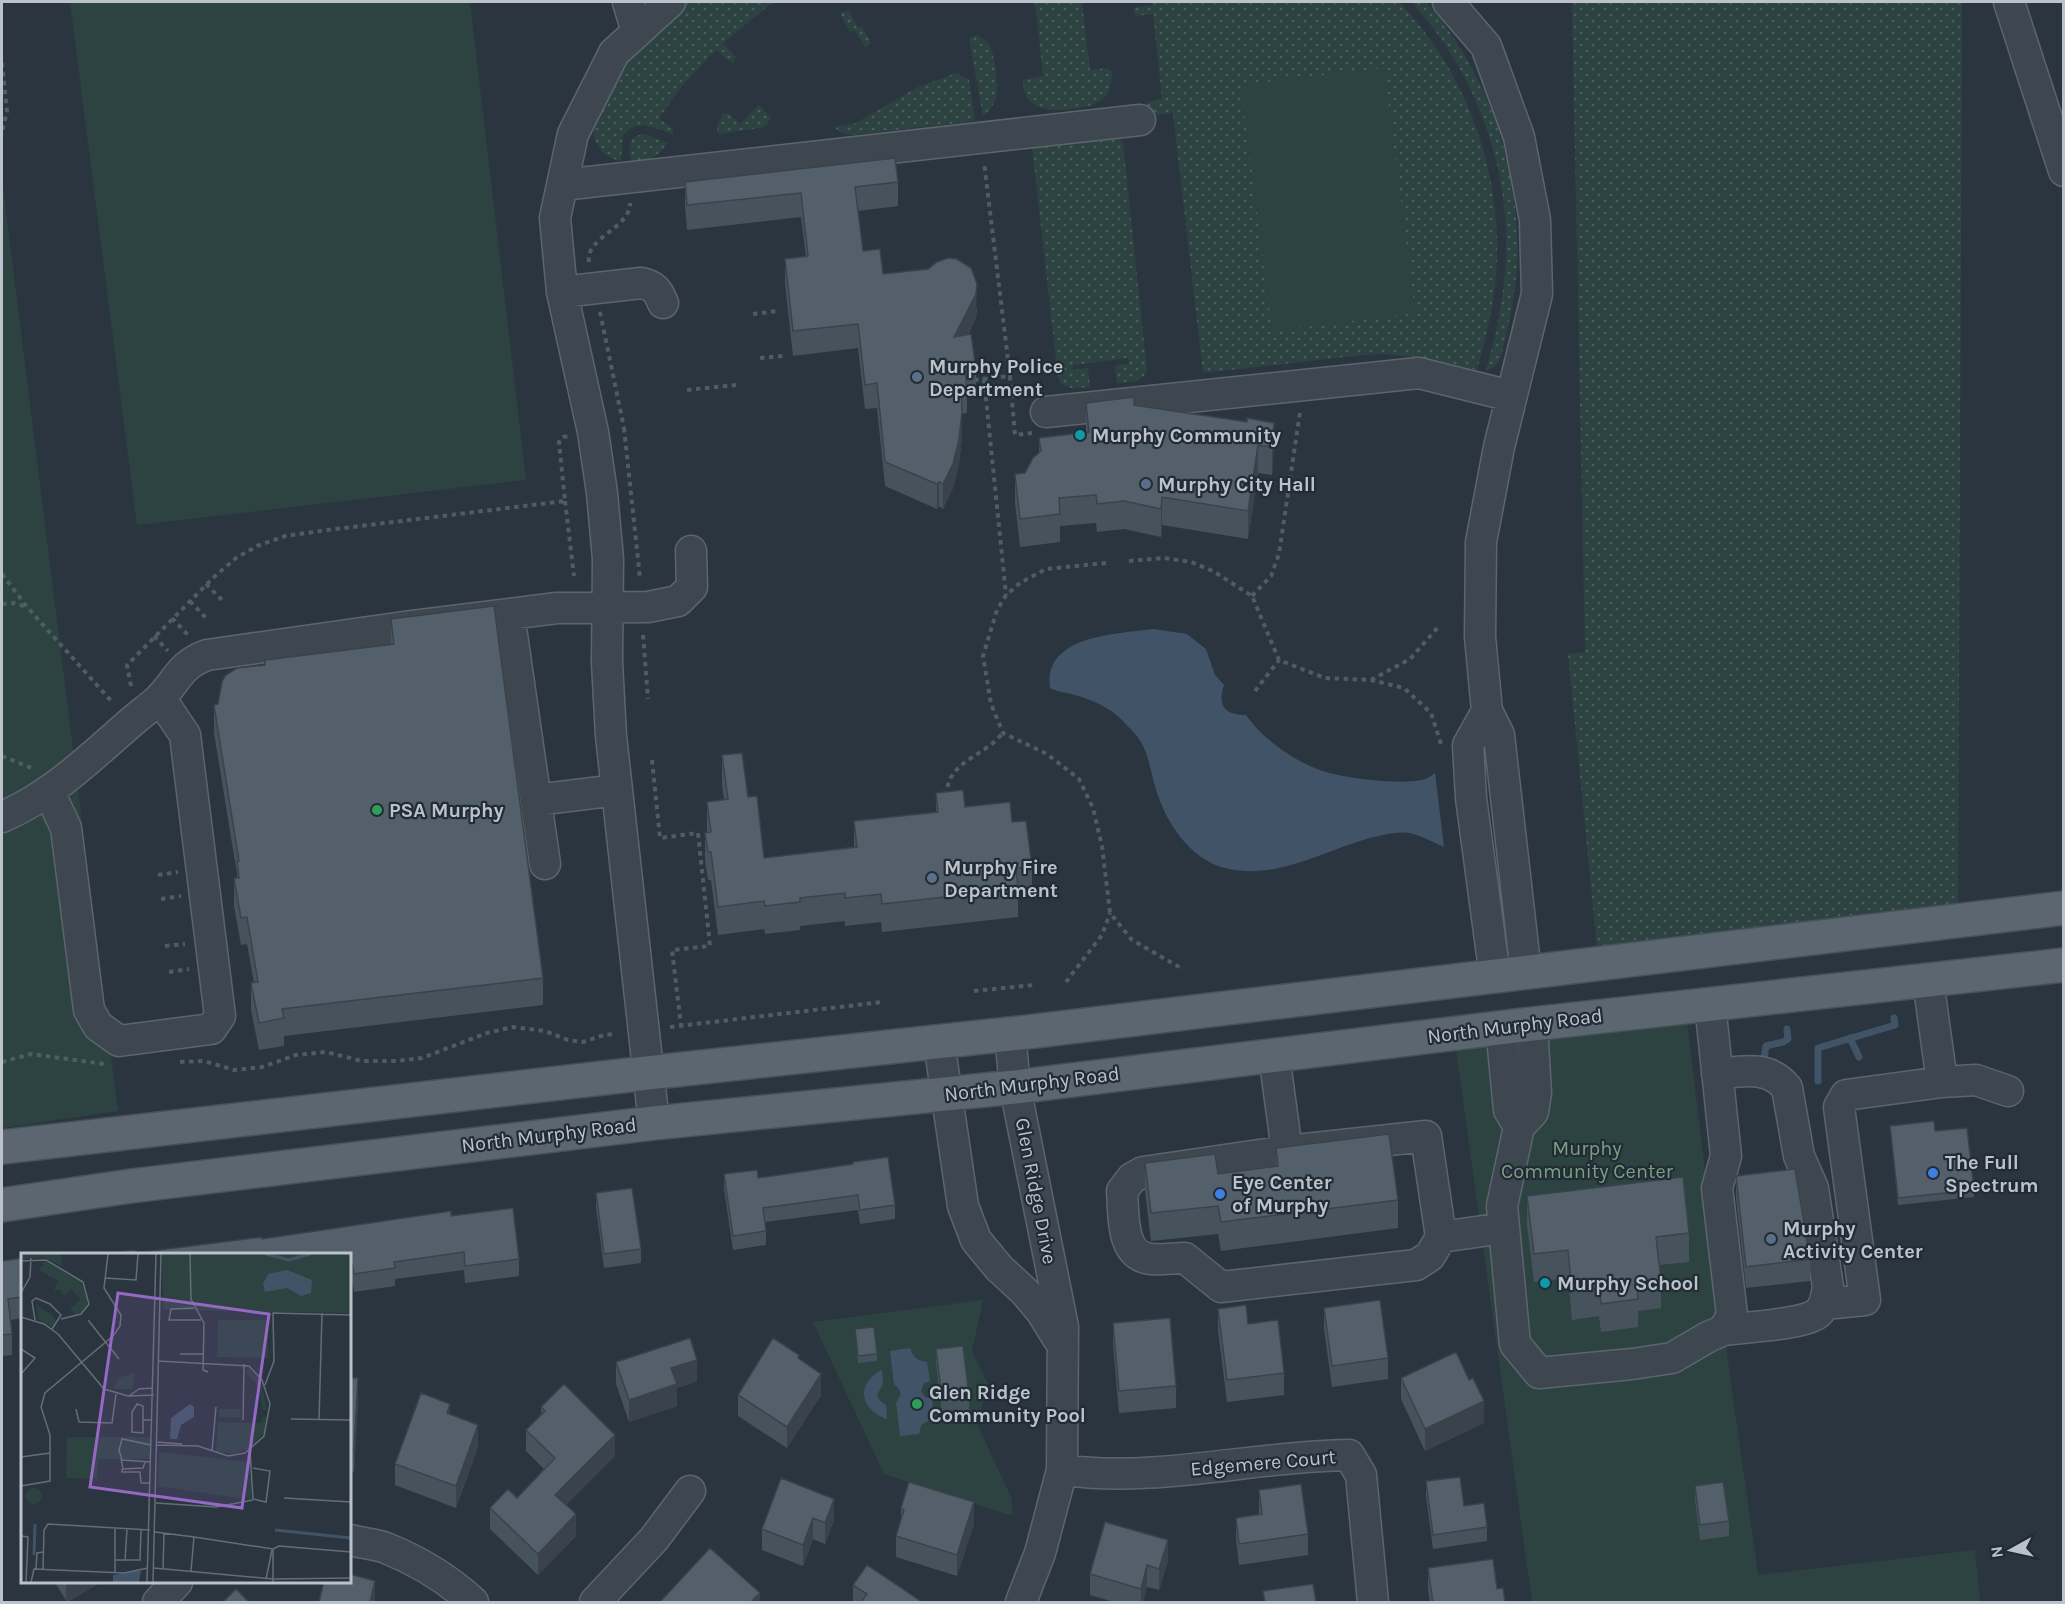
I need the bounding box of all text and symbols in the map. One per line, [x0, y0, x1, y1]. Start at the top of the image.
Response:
place label: Murphy Police Department [929, 355, 1063, 401]
marker: Murphy Police Department [910, 370, 924, 384]
place label: Murphy Community [1092, 424, 1281, 447]
marker: Murphy Community [1073, 428, 1087, 442]
place label: Murphy City Hall [1158, 473, 1316, 496]
marker: Murphy City Hall [1139, 477, 1153, 491]
place label: PSA Murphy [389, 799, 504, 822]
marker: PSA Murphy [370, 803, 384, 817]
place label: Murphy Fire Department [944, 856, 1058, 902]
marker: Murphy Fire Department [925, 871, 939, 885]
street label: North Murphy Road [1426, 1004, 1604, 1048]
street label: North Murphy Road [943, 1062, 1121, 1106]
street label: North Murphy Road [460, 1113, 638, 1157]
street label: Glen Ridge Drive [1011, 1116, 1061, 1266]
park label: Murphy Community Center [1501, 1137, 1674, 1183]
place label: The Full Spectrum [1945, 1151, 2038, 1197]
marker: The Full Spectrum [1926, 1166, 1940, 1180]
place label: Eye Center of Murphy [1232, 1171, 1332, 1217]
marker: Eye Center of Murphy [1213, 1187, 1227, 1201]
place label: Murphy Activity Center [1783, 1217, 1923, 1263]
marker: Murphy Activity Center [1764, 1232, 1778, 1246]
inset map [21, 1253, 351, 1583]
place label: Murphy School [1557, 1272, 1699, 1295]
marker: Murphy School [1538, 1276, 1552, 1290]
place label: Glen Ridge Community Pool [929, 1381, 1086, 1427]
marker: Glen Ridge Community Pool [910, 1397, 924, 1411]
street label: Edgemere Court [1189, 1445, 1337, 1481]
north arrow [1981, 1520, 2041, 1580]
text: N [1986, 1545, 2007, 1559]

